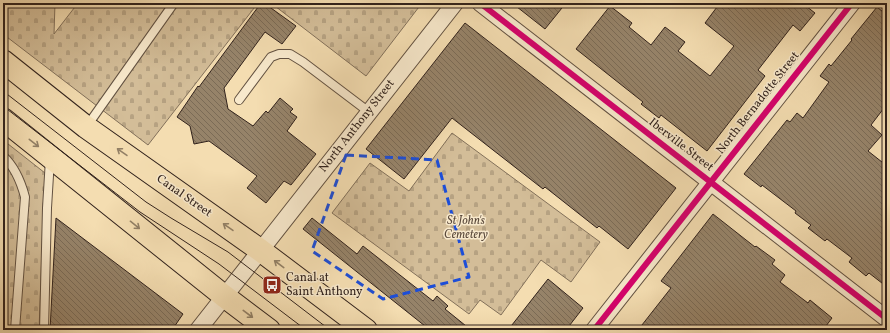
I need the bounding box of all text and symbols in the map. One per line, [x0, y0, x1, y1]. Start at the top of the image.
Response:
street label: North Bernadotte Street [713, 48, 803, 158]
street label: North Anthony Street [316, 76, 398, 176]
street label: Iberville Street [645, 115, 717, 175]
one-way arrow [28, 139, 39, 148]
one-way arrow [117, 148, 128, 156]
street label: Canal Street [153, 171, 215, 221]
park label: St John's Cemetery [444, 213, 488, 243]
one-way arrow [130, 220, 141, 229]
one-way arrow [223, 223, 234, 231]
one-way arrow [274, 260, 285, 269]
place label: Canal at Saint Anthony [286, 270, 363, 300]
bus stop icon: Canal at Saint Anthony [261, 274, 283, 296]
one-way arrow [242, 310, 253, 318]

